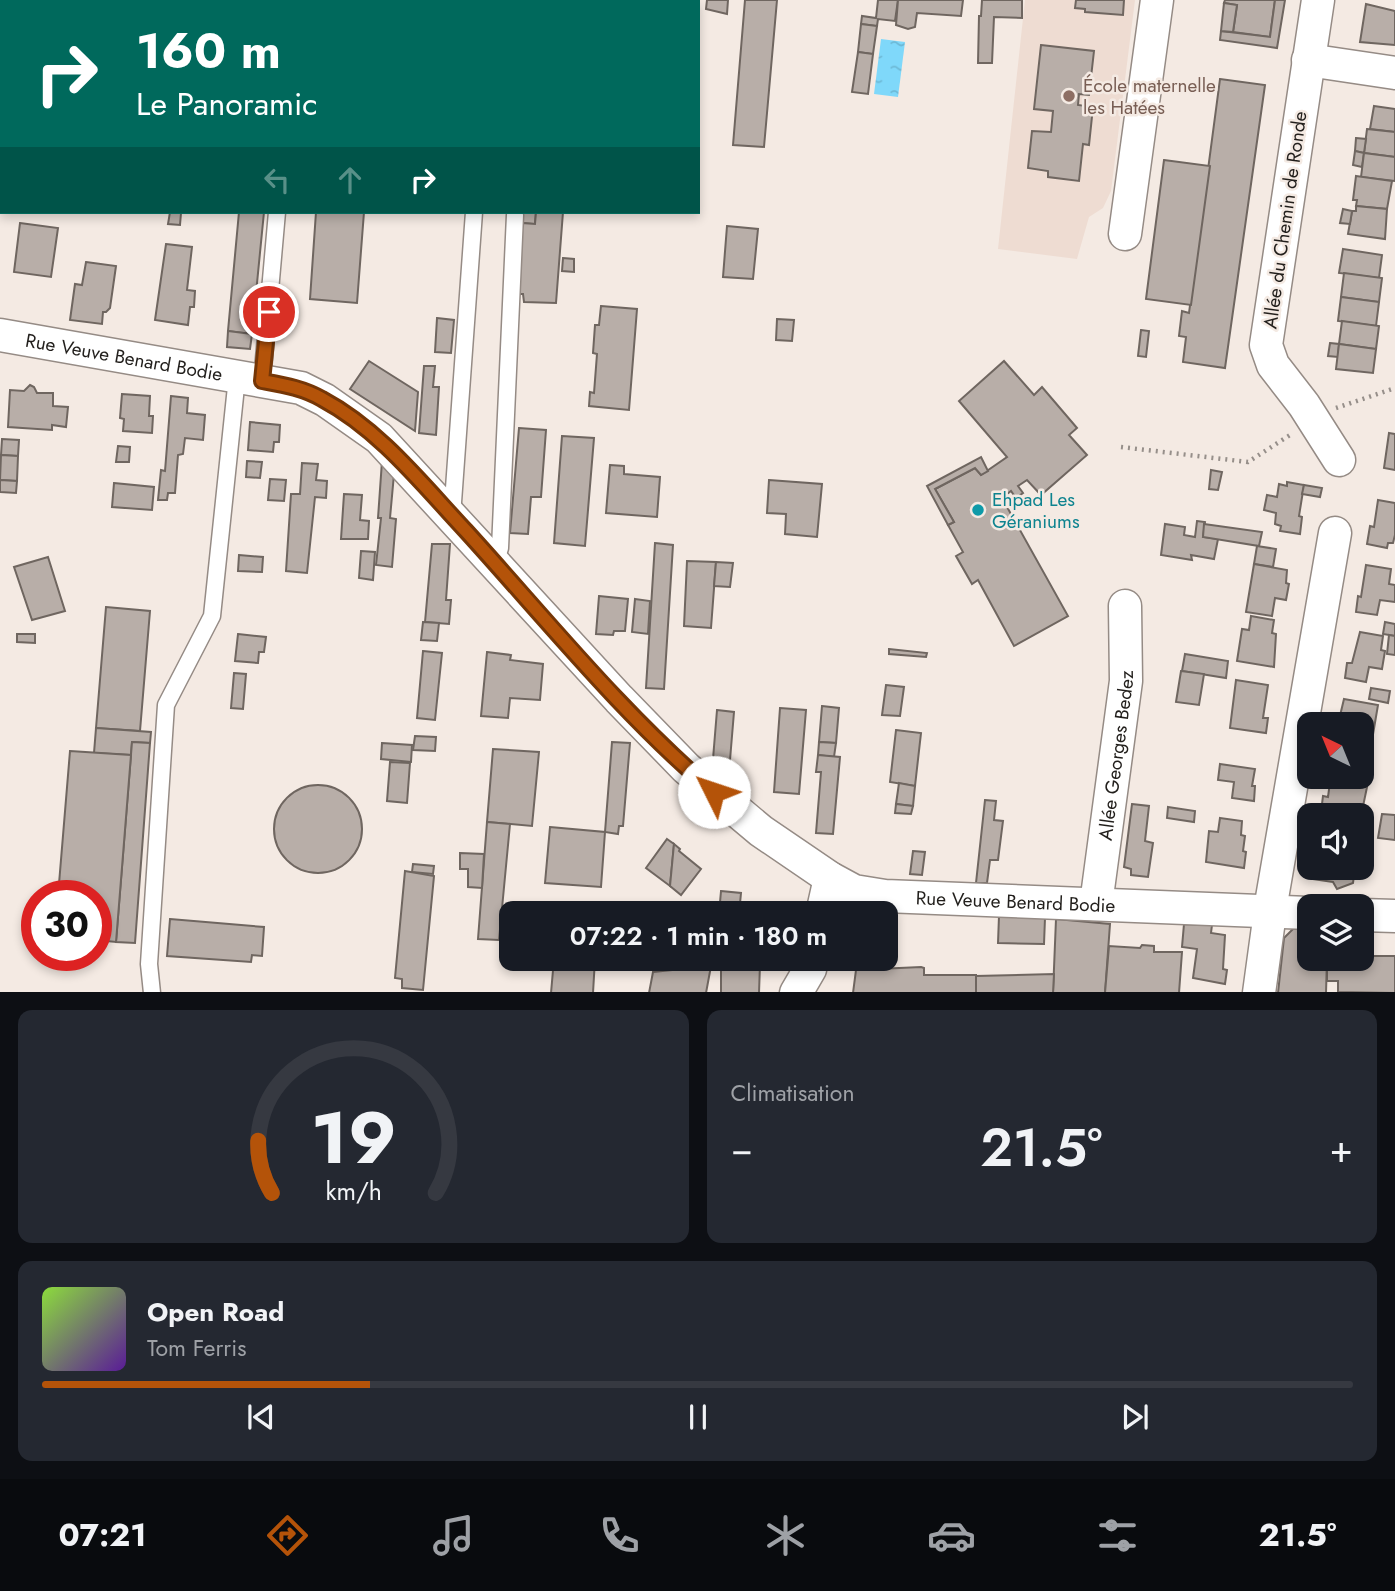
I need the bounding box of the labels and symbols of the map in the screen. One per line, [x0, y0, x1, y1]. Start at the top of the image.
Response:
place label: École maternelle les Hatées [1083, 72, 1216, 121]
marker: École maternelle les Hatées [1061, 88, 1077, 104]
street label: Allée du Chemin de Ronde [1256, 109, 1314, 330]
pin [239, 282, 299, 342]
street label: Rue Veuve Benard Bodie [23, 326, 225, 387]
place label: Ehpad Les Géraniums [992, 486, 1080, 535]
marker: Ehpad Les Géraniums [970, 502, 986, 518]
street label: Allée Georges Bedez [1091, 670, 1140, 842]
north arrow [1297, 712, 1374, 789]
position arrow [677, 755, 751, 829]
speed limit sign: 30 [21, 880, 112, 971]
street label: Rue Veuve Benard Bodie [915, 884, 1116, 919]

